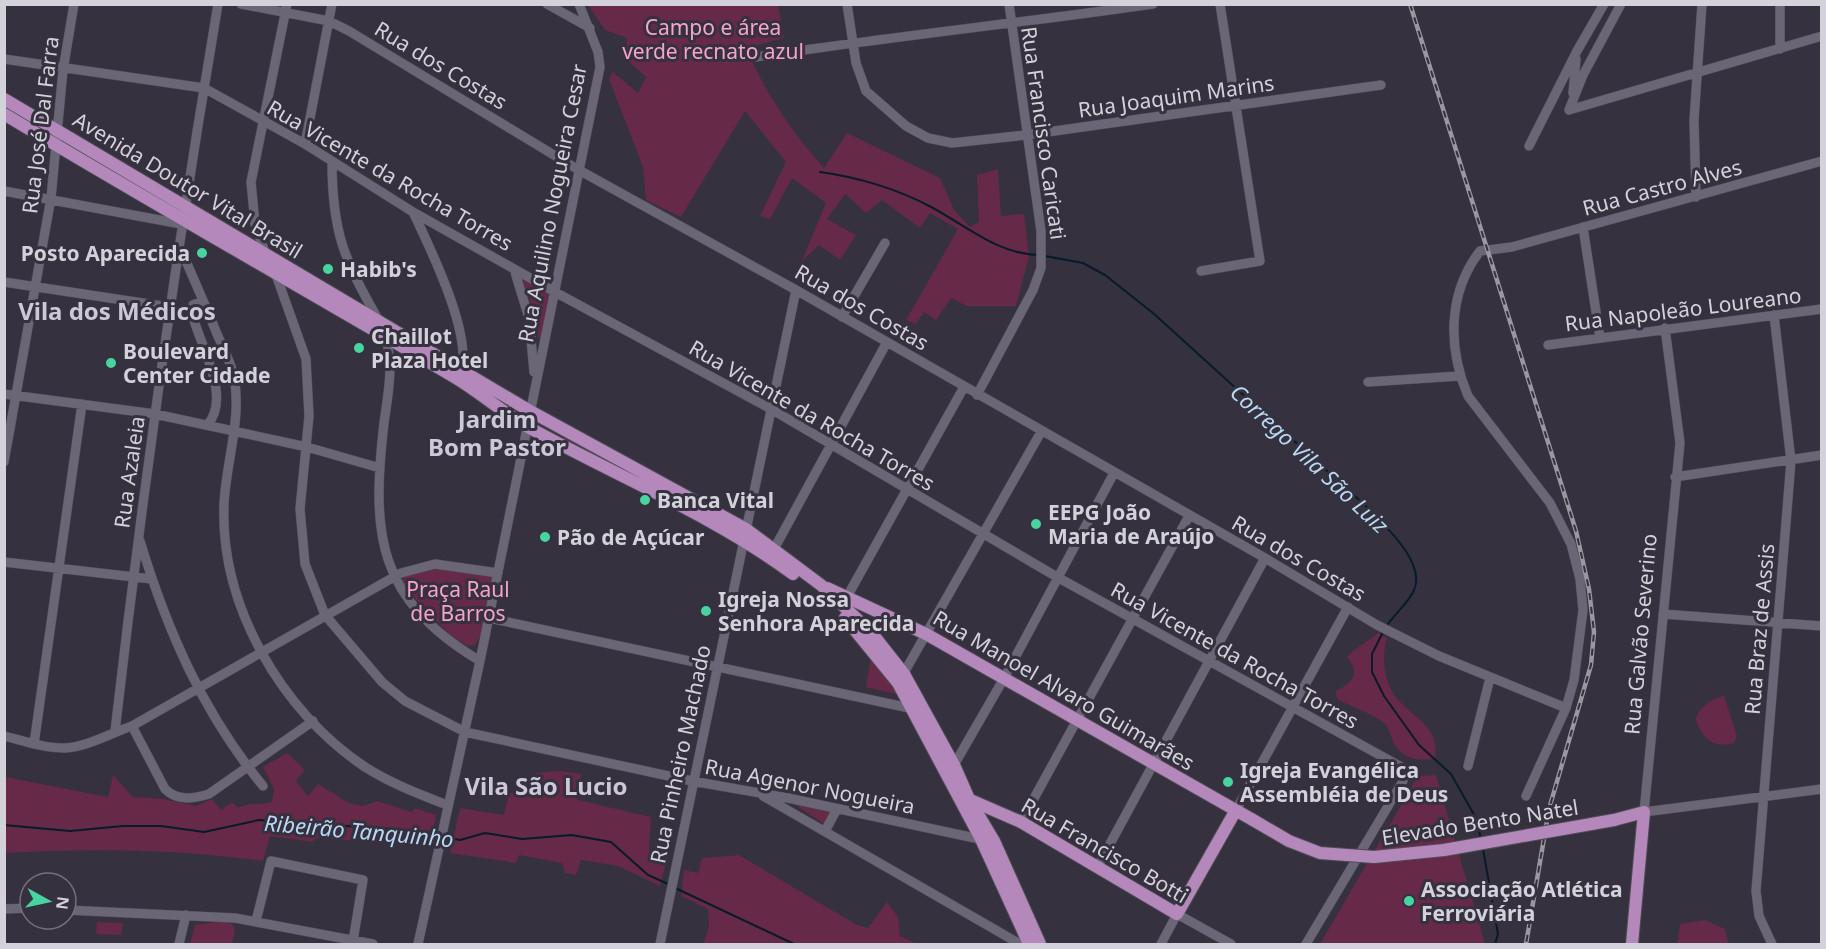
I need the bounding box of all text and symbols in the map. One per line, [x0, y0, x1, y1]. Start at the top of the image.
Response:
park label: Campo e área verde recnato azul [622, 13, 804, 65]
street label: Rua dos Costas [370, 14, 512, 116]
street label: Rua Francisco Caricati [1015, 25, 1073, 241]
street label: Rua José Dal Farra [15, 35, 65, 215]
street label: Rua Aquilino Nogueira Cesar [511, 61, 593, 345]
street label: Rua Joaquim Marins [1076, 68, 1276, 124]
street label: Rua Vicente da Rocha Torres [262, 93, 518, 257]
street label: Avenida Doutor Vital Brasil [68, 105, 308, 265]
street label: Rua Castro Alves [1579, 152, 1745, 222]
place label: Posto Aparecida [21, 239, 190, 267]
marker: Posto Aparecida [195, 246, 209, 260]
place label: Habib's [340, 255, 417, 283]
street label: Rua dos Costas [790, 257, 934, 357]
marker: Habib's [321, 262, 335, 276]
street label: Rua Napoleão Loureano [1563, 281, 1803, 337]
district label: Vila dos Médicos [18, 294, 216, 327]
place label: Chaillot Plaza Hotel [371, 322, 488, 374]
street label: Rua Vicente da Rocha Torres [684, 333, 940, 497]
place label: Boulevard Center Cidade [123, 337, 271, 389]
marker: Chaillot Plaza Hotel [352, 341, 366, 355]
marker: Boulevard Center Cidade [104, 356, 118, 370]
water label: Corrego Vila São Luiz [1224, 377, 1396, 539]
district label: Jardim Bom Pastor [428, 402, 566, 463]
street label: Rua Azaleia [107, 414, 151, 530]
place label: Banca Vital [657, 486, 774, 514]
marker: Banca Vital [638, 493, 652, 507]
place label: EEPG João Maria de Araújo [1048, 498, 1214, 550]
street label: Rua dos Costas [1227, 508, 1371, 608]
marker: EEPG João Maria de Araújo [1029, 517, 1043, 531]
place label: Pão de Açúcar [557, 523, 705, 551]
marker: Pão de Açúcar [538, 530, 552, 544]
street label: Rua Galvão Severino [1617, 532, 1663, 736]
street label: Rua Braz de Assis [1738, 542, 1780, 716]
park label: Praça Raul de Barros [406, 575, 510, 627]
street label: Rua Vicente da Rocha Torres [1106, 575, 1364, 735]
place label: Igreja Nossa Senhora Aparecida [718, 585, 914, 637]
marker: Igreja Nossa Senhora Aparecida [699, 604, 713, 618]
street label: Rua Manoel Alvaro Guimarães [928, 604, 1200, 776]
street label: Rua Pinheiro Machado [643, 642, 717, 866]
street label: Rua Agenor Nogueira [703, 752, 917, 820]
place label: Igreja Evangélica Assembléia de Deus [1240, 756, 1448, 808]
district label: Vila São Lucio [465, 769, 627, 802]
marker: Igreja Evangélica Assembléia de Deus [1221, 775, 1235, 789]
street label: Rua Francisco Botti [1017, 791, 1193, 909]
street label: Elevado Bento Natel [1380, 793, 1580, 851]
water label: Ribeirão Tanquinho [263, 807, 455, 853]
north arrow [18, 871, 78, 931]
place label: Associação Atlética Ferroviária [1421, 875, 1623, 927]
marker: Associação Atlética Ferroviária [1402, 894, 1416, 908]
text: N [51, 895, 75, 911]

